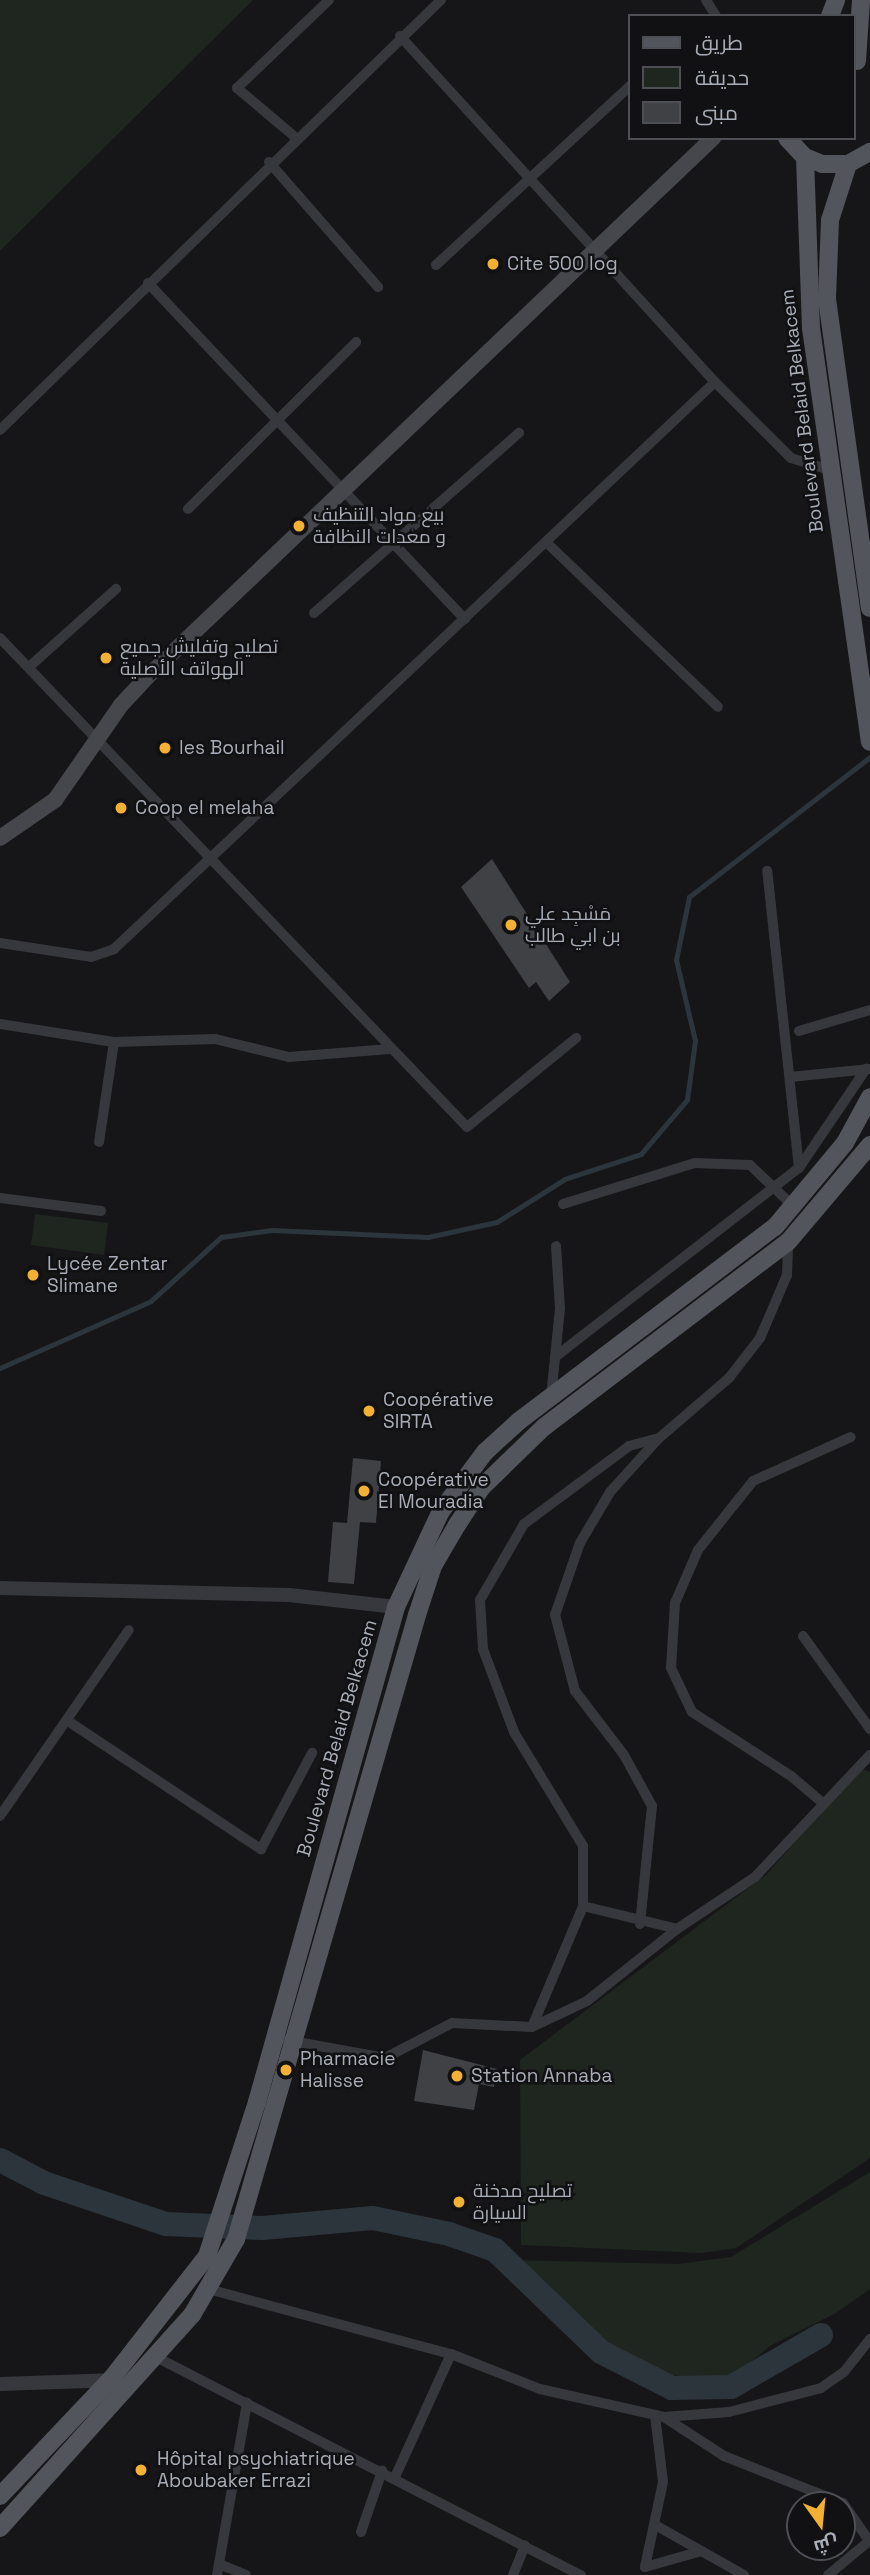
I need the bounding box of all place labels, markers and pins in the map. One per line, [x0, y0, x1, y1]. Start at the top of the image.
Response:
place label: Cite 500 log [507, 253, 618, 275]
marker: Cite 500 log [485, 256, 501, 272]
place label: بيع مواد التنظيف و معدات النظافة [313, 504, 446, 548]
marker: بيع مواد التنظيف و معدات النظافة [291, 518, 307, 534]
place label: تصليح وتفليش جميع الهواتف الأصلية [120, 636, 278, 680]
marker: تصليح وتفليش جميع الهواتف الأصلية [98, 650, 114, 666]
place label: les Bourhail [179, 737, 285, 759]
marker: les Bourhail [157, 740, 173, 756]
place label: Coop el melaha [135, 797, 274, 819]
marker: Coop el melaha [113, 800, 129, 816]
place label: مَسْجِد علي بن ابي طالب [525, 903, 621, 947]
marker: مَسْجِد علي بن ابي طالب [503, 917, 519, 933]
place label: Lycée Zentar Slimane [47, 1253, 168, 1297]
marker: Lycée Zentar Slimane [25, 1267, 41, 1283]
place label: Coopérative SIRTA [383, 1389, 494, 1433]
marker: Coopérative SIRTA [361, 1403, 377, 1419]
place label: Coopérative El Mouradia [378, 1469, 489, 1513]
marker: Coopérative El Mouradia [356, 1483, 372, 1499]
place label: Pharmacie Halisse [300, 2048, 395, 2092]
marker: Pharmacie Halisse [278, 2062, 294, 2078]
place label: Station Annaba [471, 2065, 613, 2087]
marker: Station Annaba [449, 2068, 465, 2084]
place label: تصليح مدخنة السيارة [473, 2180, 572, 2224]
marker: تصليح مدخنة السيارة [451, 2194, 467, 2210]
place label: Hôpital psychiatrique Aboubaker Errazi [157, 2448, 355, 2492]
marker: Hôpital psychiatrique Aboubaker Errazi [131, 2460, 151, 2480]

